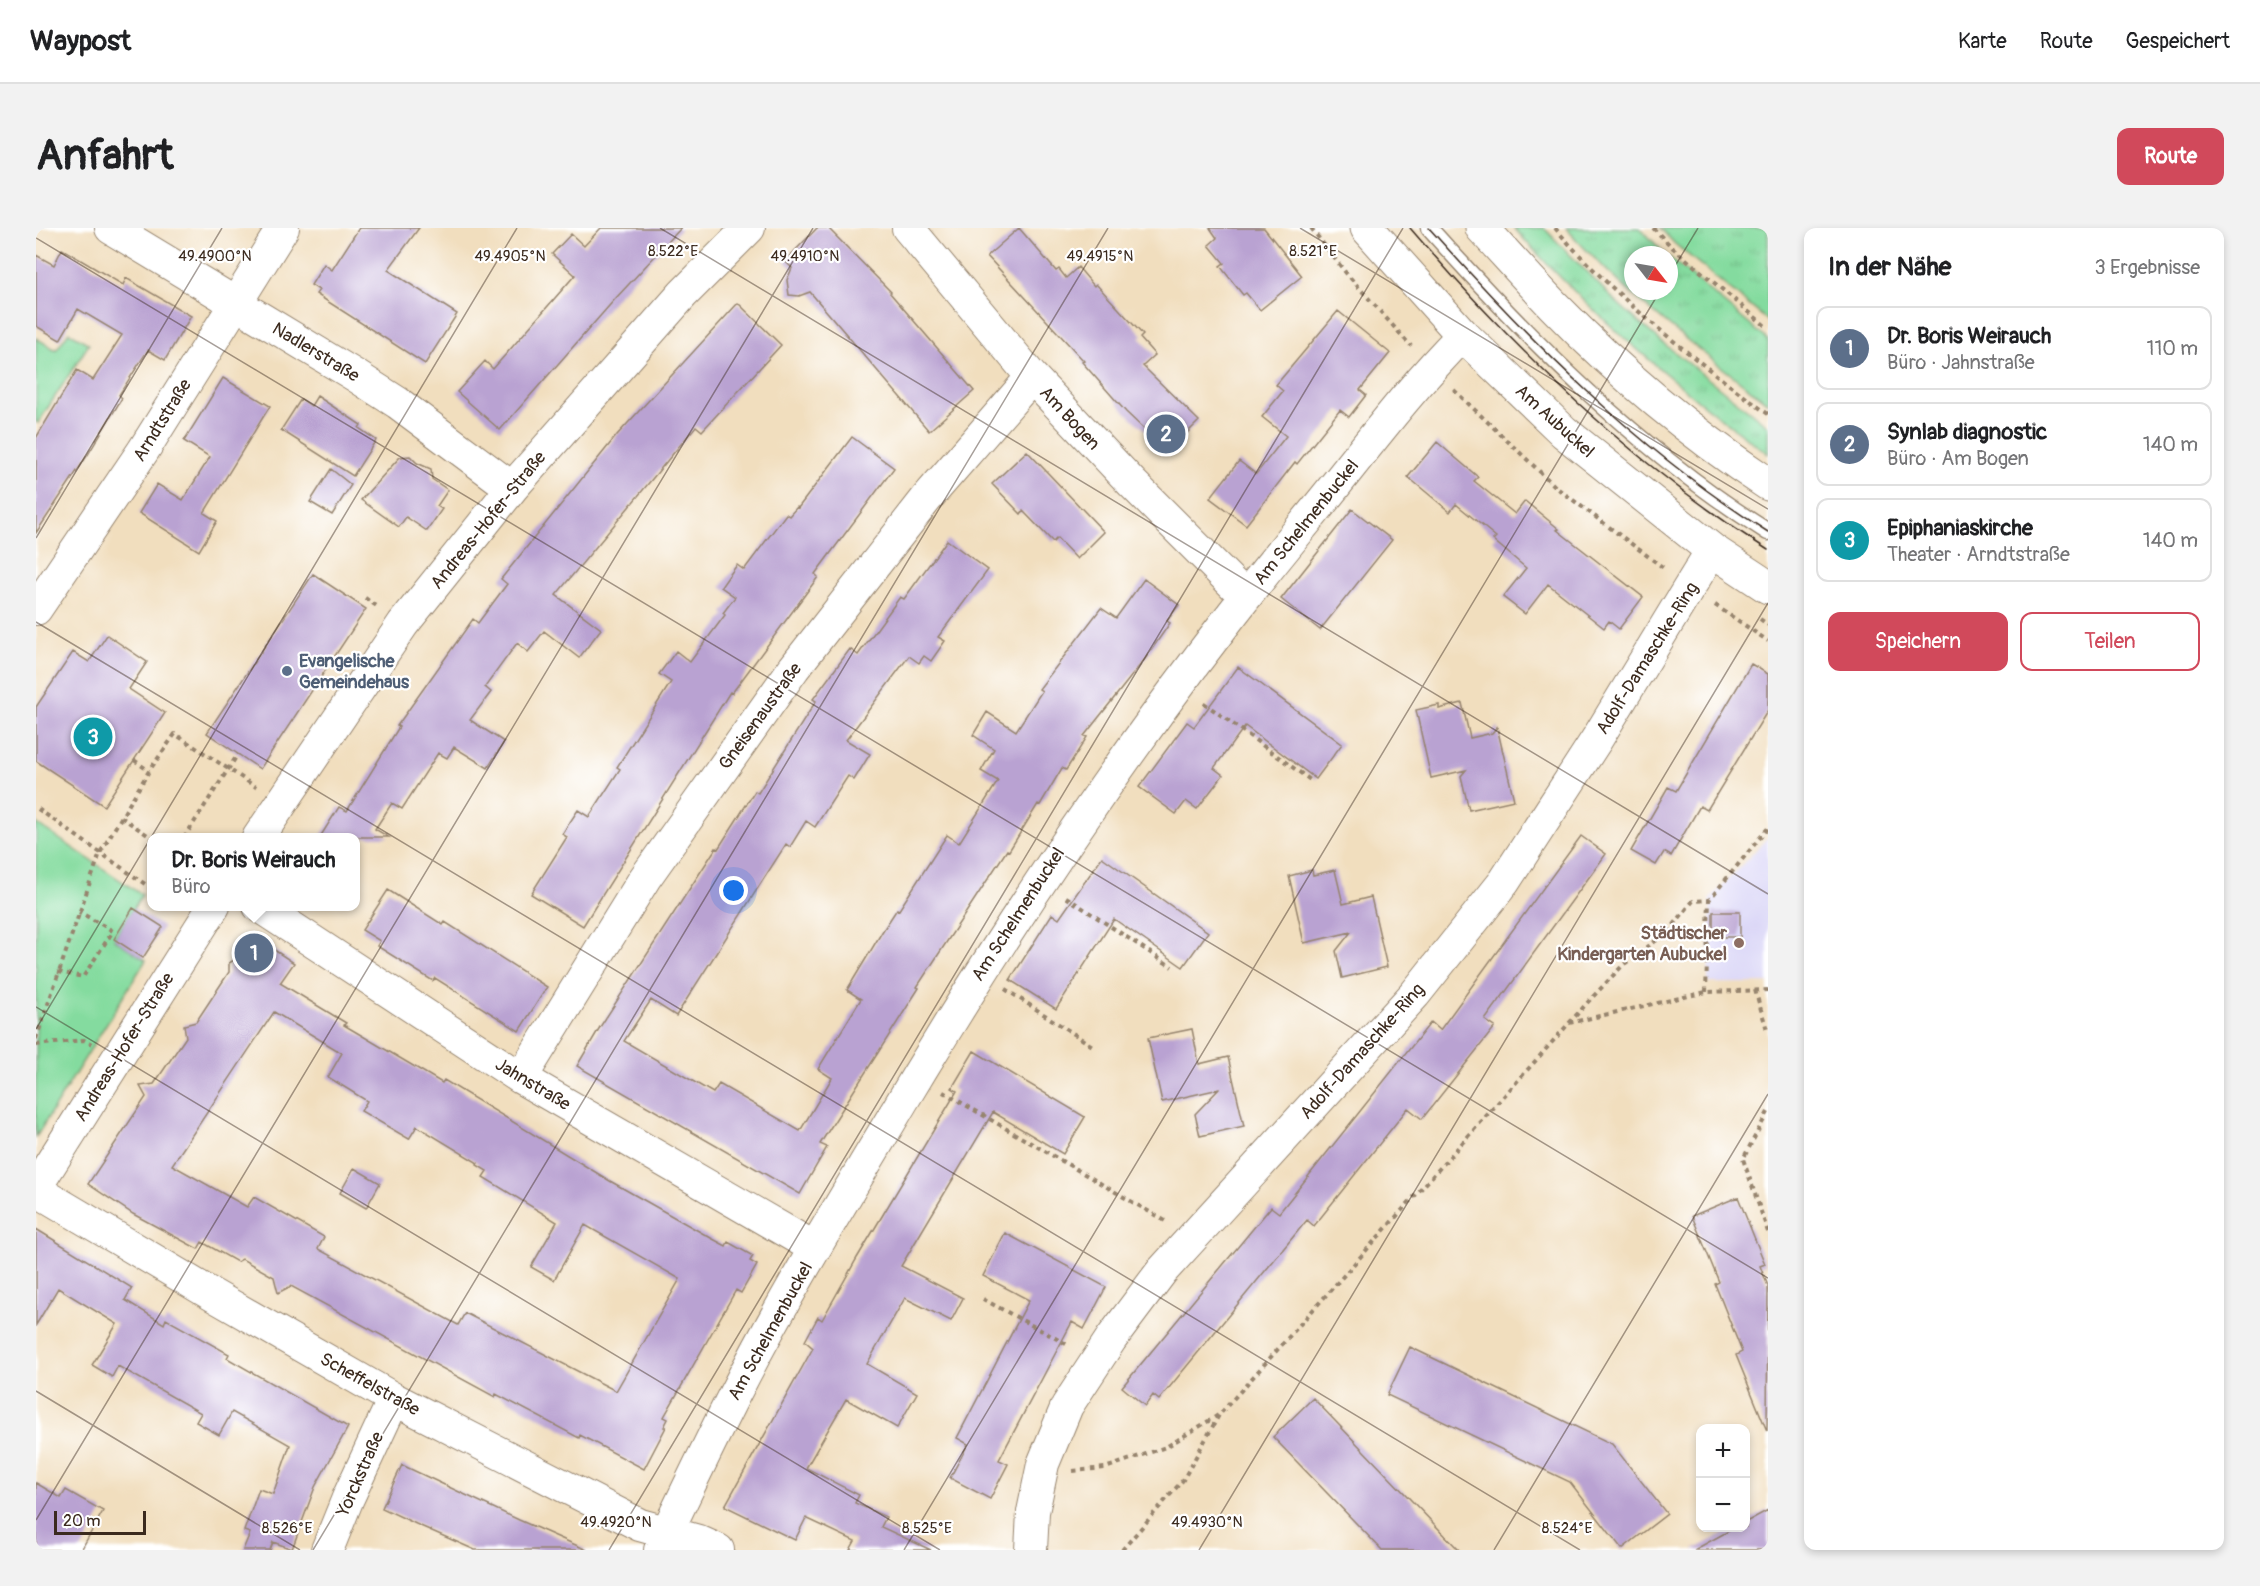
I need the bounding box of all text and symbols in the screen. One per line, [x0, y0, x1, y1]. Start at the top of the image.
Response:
text: Waypost [30, 24, 131, 59]
text: Karte [1958, 28, 2007, 55]
text: Route [2040, 28, 2093, 55]
text: Gespeichert [2126, 28, 2230, 55]
button: Route [2117, 128, 2224, 185]
text: Anfahrt [36, 130, 174, 182]
text: 8.522°E [648, 242, 698, 261]
text: 8.521°E [1289, 242, 1337, 261]
north arrow [1624, 246, 1678, 300]
text: 49.4900°N [178, 247, 252, 266]
text: 49.4905°N [474, 247, 546, 266]
text: 49.4910°N [771, 247, 839, 266]
text: 49.4915°N [1067, 247, 1133, 266]
text: In der Nähe [1828, 251, 1951, 283]
text: 3 Ergebnisse [2095, 255, 2200, 280]
street label: Nadlerstraße [268, 317, 364, 388]
text: Dr. Boris Weirauch [1887, 322, 2051, 350]
text: 1 [1846, 336, 1853, 361]
text: 110 m [2147, 336, 2198, 361]
text: Büro · Jahnstraße [1887, 350, 2035, 375]
street label: Arndtstraße [128, 375, 197, 466]
street label: Am Aubuckel [1510, 380, 1599, 463]
street label: Am Bogen [1034, 382, 1105, 455]
pin: 2 [1146, 412, 1186, 456]
text: Synlab diagnostic [1887, 418, 2047, 446]
text: 2 [1844, 432, 1855, 457]
text: 140 m [2143, 432, 2198, 457]
street label: Andreas-Hofer-Straße [426, 446, 551, 594]
text: Büro · Am Bogen [1887, 446, 2029, 471]
street label: Am Schelmenbuckel [1249, 455, 1364, 590]
text: Epiphaniaskirche [1887, 514, 2033, 542]
text: 3 [1844, 528, 1855, 553]
text: 140 m [2143, 528, 2198, 553]
text: Theater · Arndtstraße [1887, 542, 2070, 567]
street label: Adolf-Damaschke-Ring [1591, 578, 1704, 739]
button: Speichern [1828, 612, 2008, 671]
button: Teilen [2020, 612, 2200, 671]
place label: Evangelische Gemeindehaus [299, 650, 410, 694]
street label: Gneisenaustraße [714, 658, 807, 774]
marker: Evangelische Gemeindehaus [280, 664, 294, 678]
pin: 3 [74, 714, 112, 760]
popup [147, 833, 360, 911]
street label: Am Schelmenbuckel [967, 843, 1070, 985]
text: Dr. Boris Weirauch [171, 846, 336, 874]
text: Büro [171, 874, 211, 899]
your location [719, 876, 748, 905]
place label: Städtischer Kindergarten Aubuckel [1557, 922, 1728, 966]
pin: 1 [234, 930, 274, 976]
marker: Städtischer Kindergarten Aubuckel [1732, 936, 1746, 950]
street label: Andreas-Hofer-Straße [69, 968, 180, 1126]
street label: Adolf-Damaschke-Ring [1295, 978, 1430, 1124]
street label: Jahnstraße [491, 1053, 575, 1116]
street label: Am Schelmenbuckel [723, 1258, 818, 1405]
street label: Scheffelstraße [316, 1348, 424, 1421]
map controls [1696, 1424, 1750, 1532]
button: + [1696, 1424, 1750, 1478]
street label: Yorckstraße [331, 1428, 389, 1521]
button: − [1696, 1478, 1750, 1532]
scale bar [54, 1508, 146, 1536]
text: 20 m [63, 1511, 101, 1531]
text: 49.4920°N [580, 1513, 652, 1532]
text: 49.4930°N [1171, 1513, 1243, 1532]
text: 8.526°E [262, 1519, 312, 1538]
text: 8.525°E [902, 1519, 952, 1538]
text: 8.524°E [1542, 1519, 1592, 1538]

